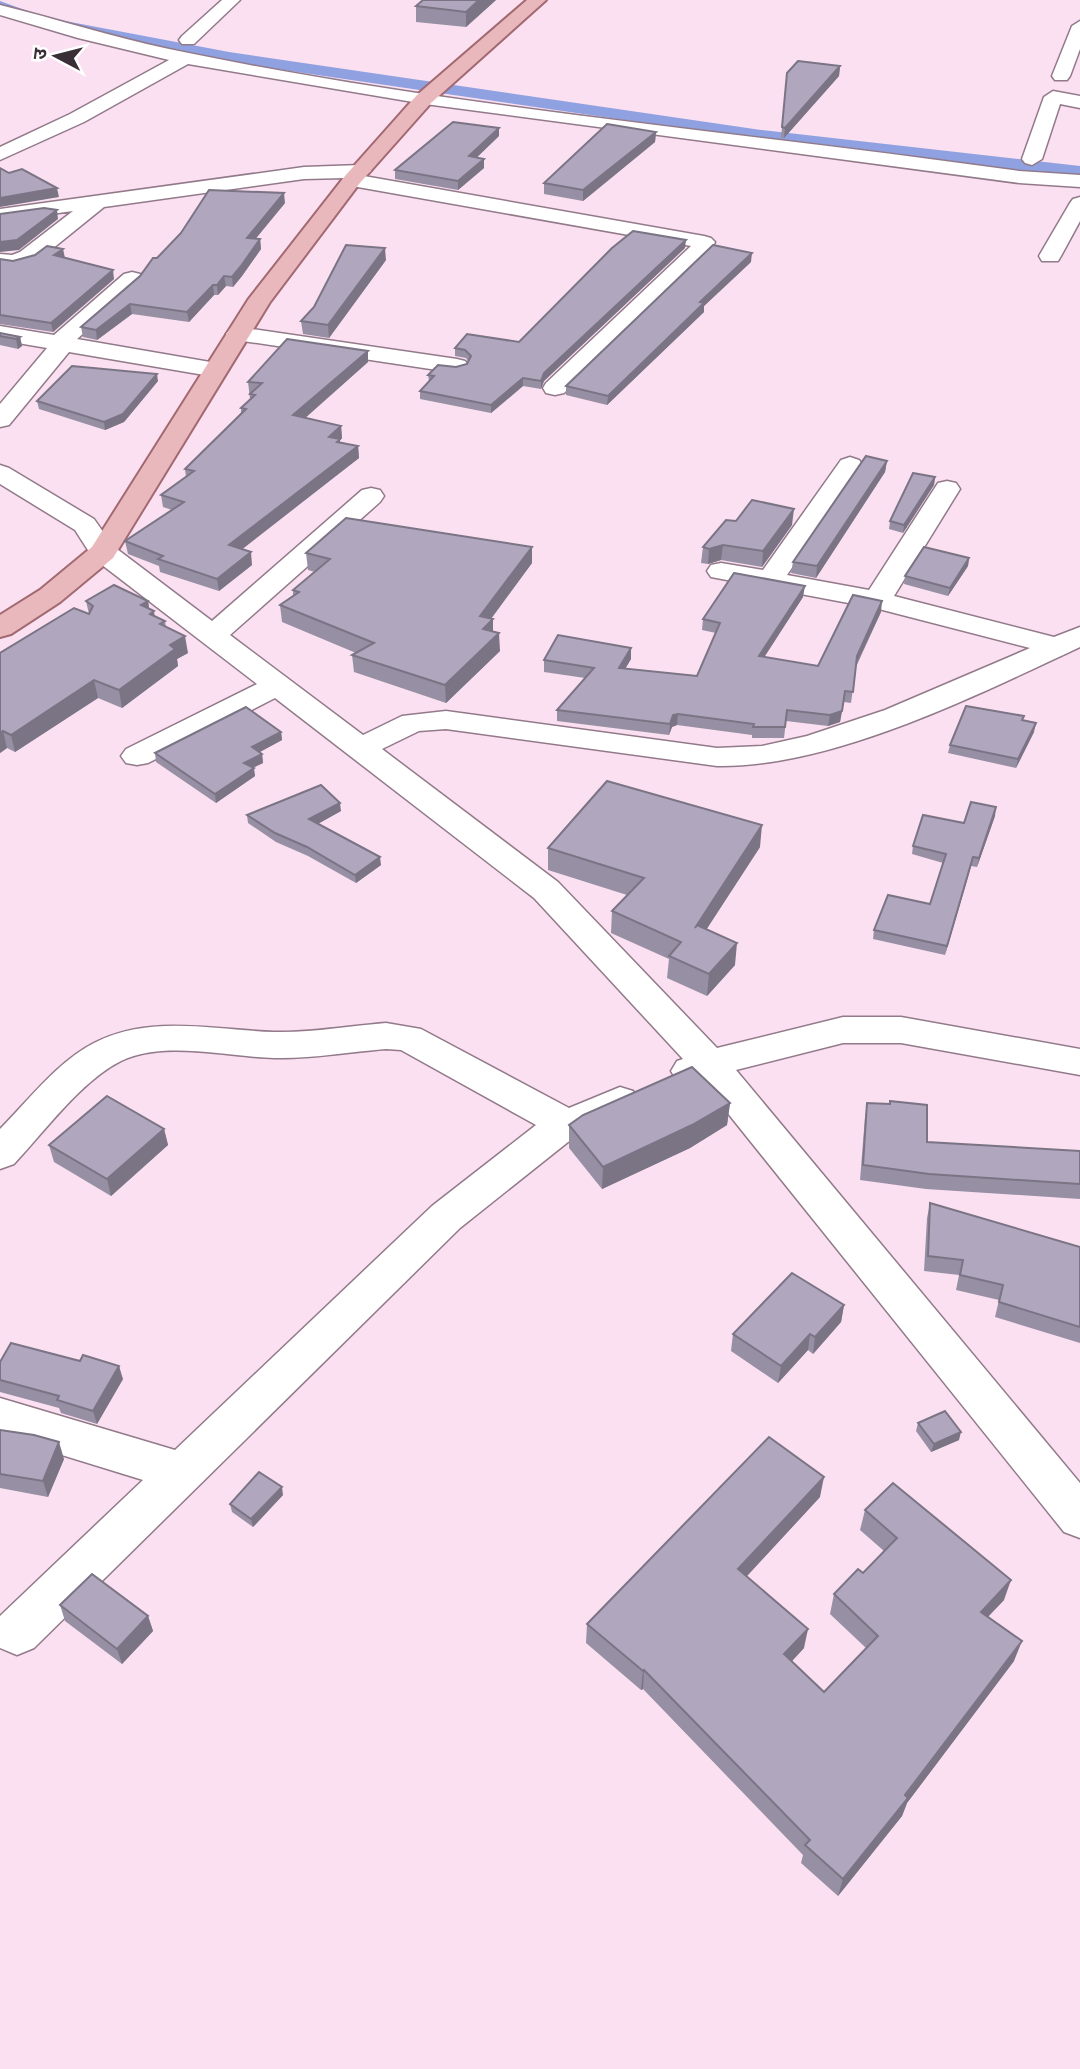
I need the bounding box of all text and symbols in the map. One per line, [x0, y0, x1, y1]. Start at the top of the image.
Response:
north arrow [21, 21, 91, 91]
text: उ [27, 46, 51, 61]

